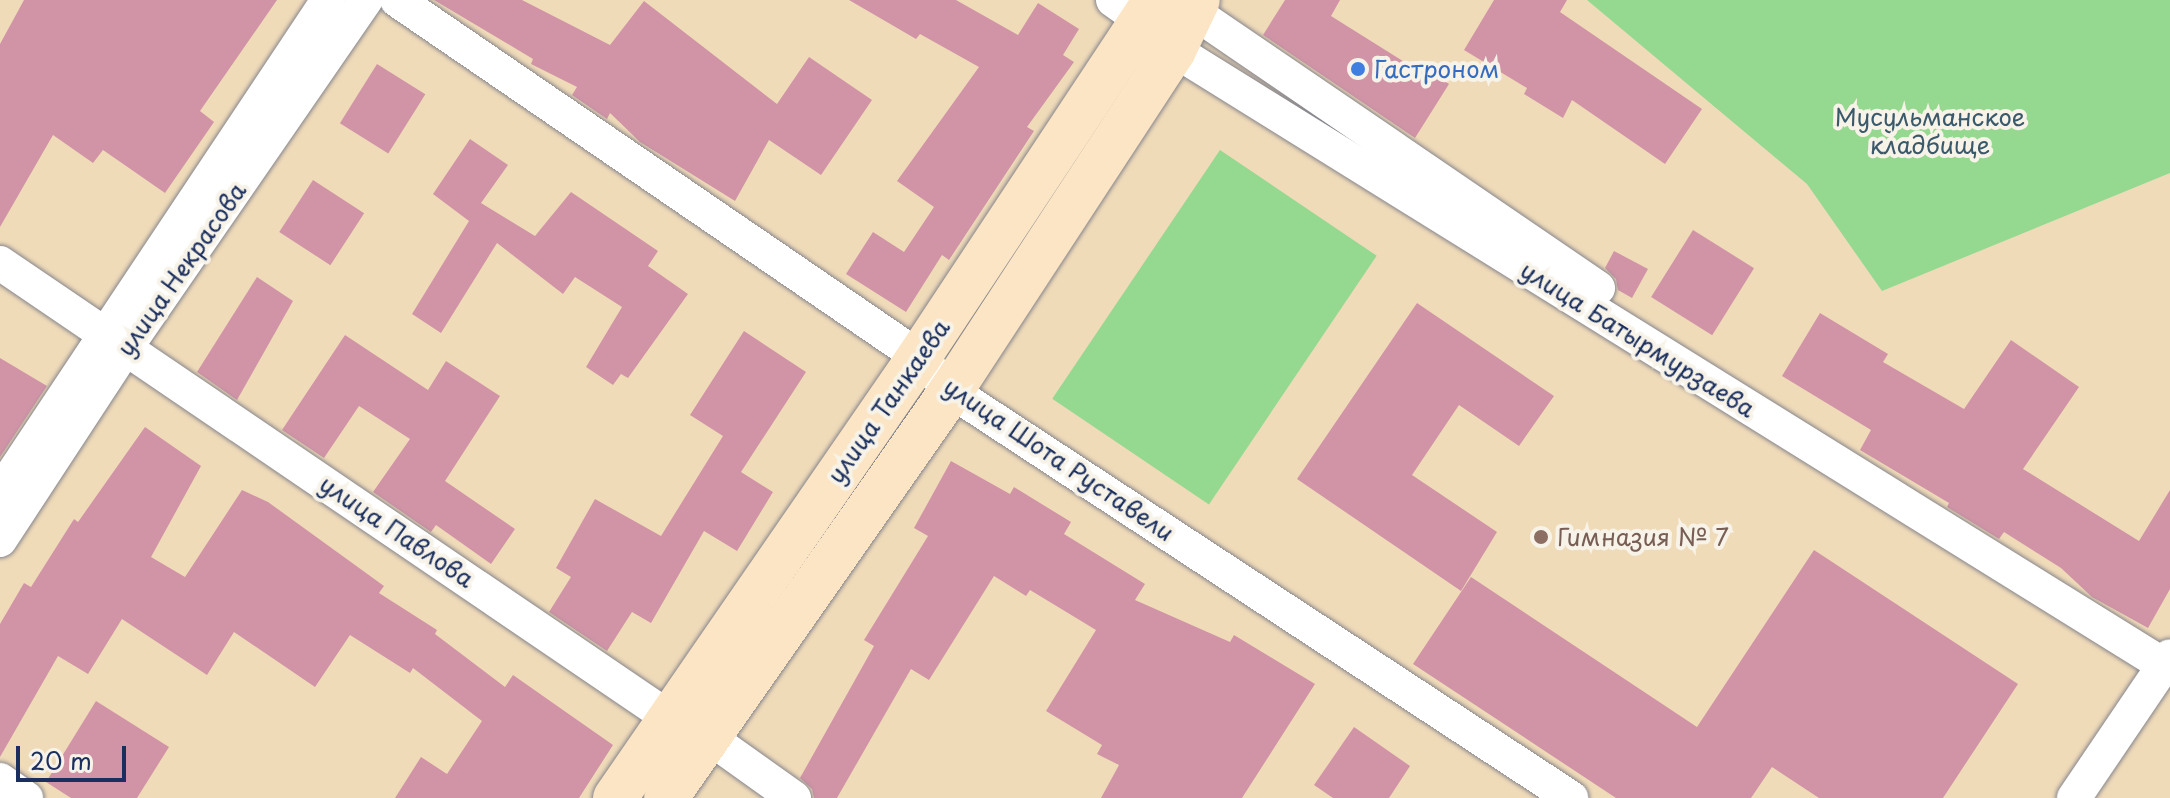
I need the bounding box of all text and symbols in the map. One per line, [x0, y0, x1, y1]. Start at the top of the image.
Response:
place label: Гастроном [1374, 55, 1499, 83]
marker: Гастроном [1349, 60, 1367, 78]
park label: Мусульманское кладбище [1835, 103, 2025, 159]
street label: улица Некрасова [110, 176, 252, 362]
street label: улица Батырмурзаева [1515, 255, 1761, 423]
street label: улица Танкаева [820, 313, 956, 489]
street label: улица Шота Руставели [938, 371, 1180, 547]
street label: улица Павлова [314, 469, 480, 593]
place label: Гимназия № 7 [1557, 523, 1729, 551]
marker: Гимназия № 7 [1532, 528, 1550, 546]
scale bar [20, 730, 130, 780]
text: 20 m [30, 742, 92, 778]

